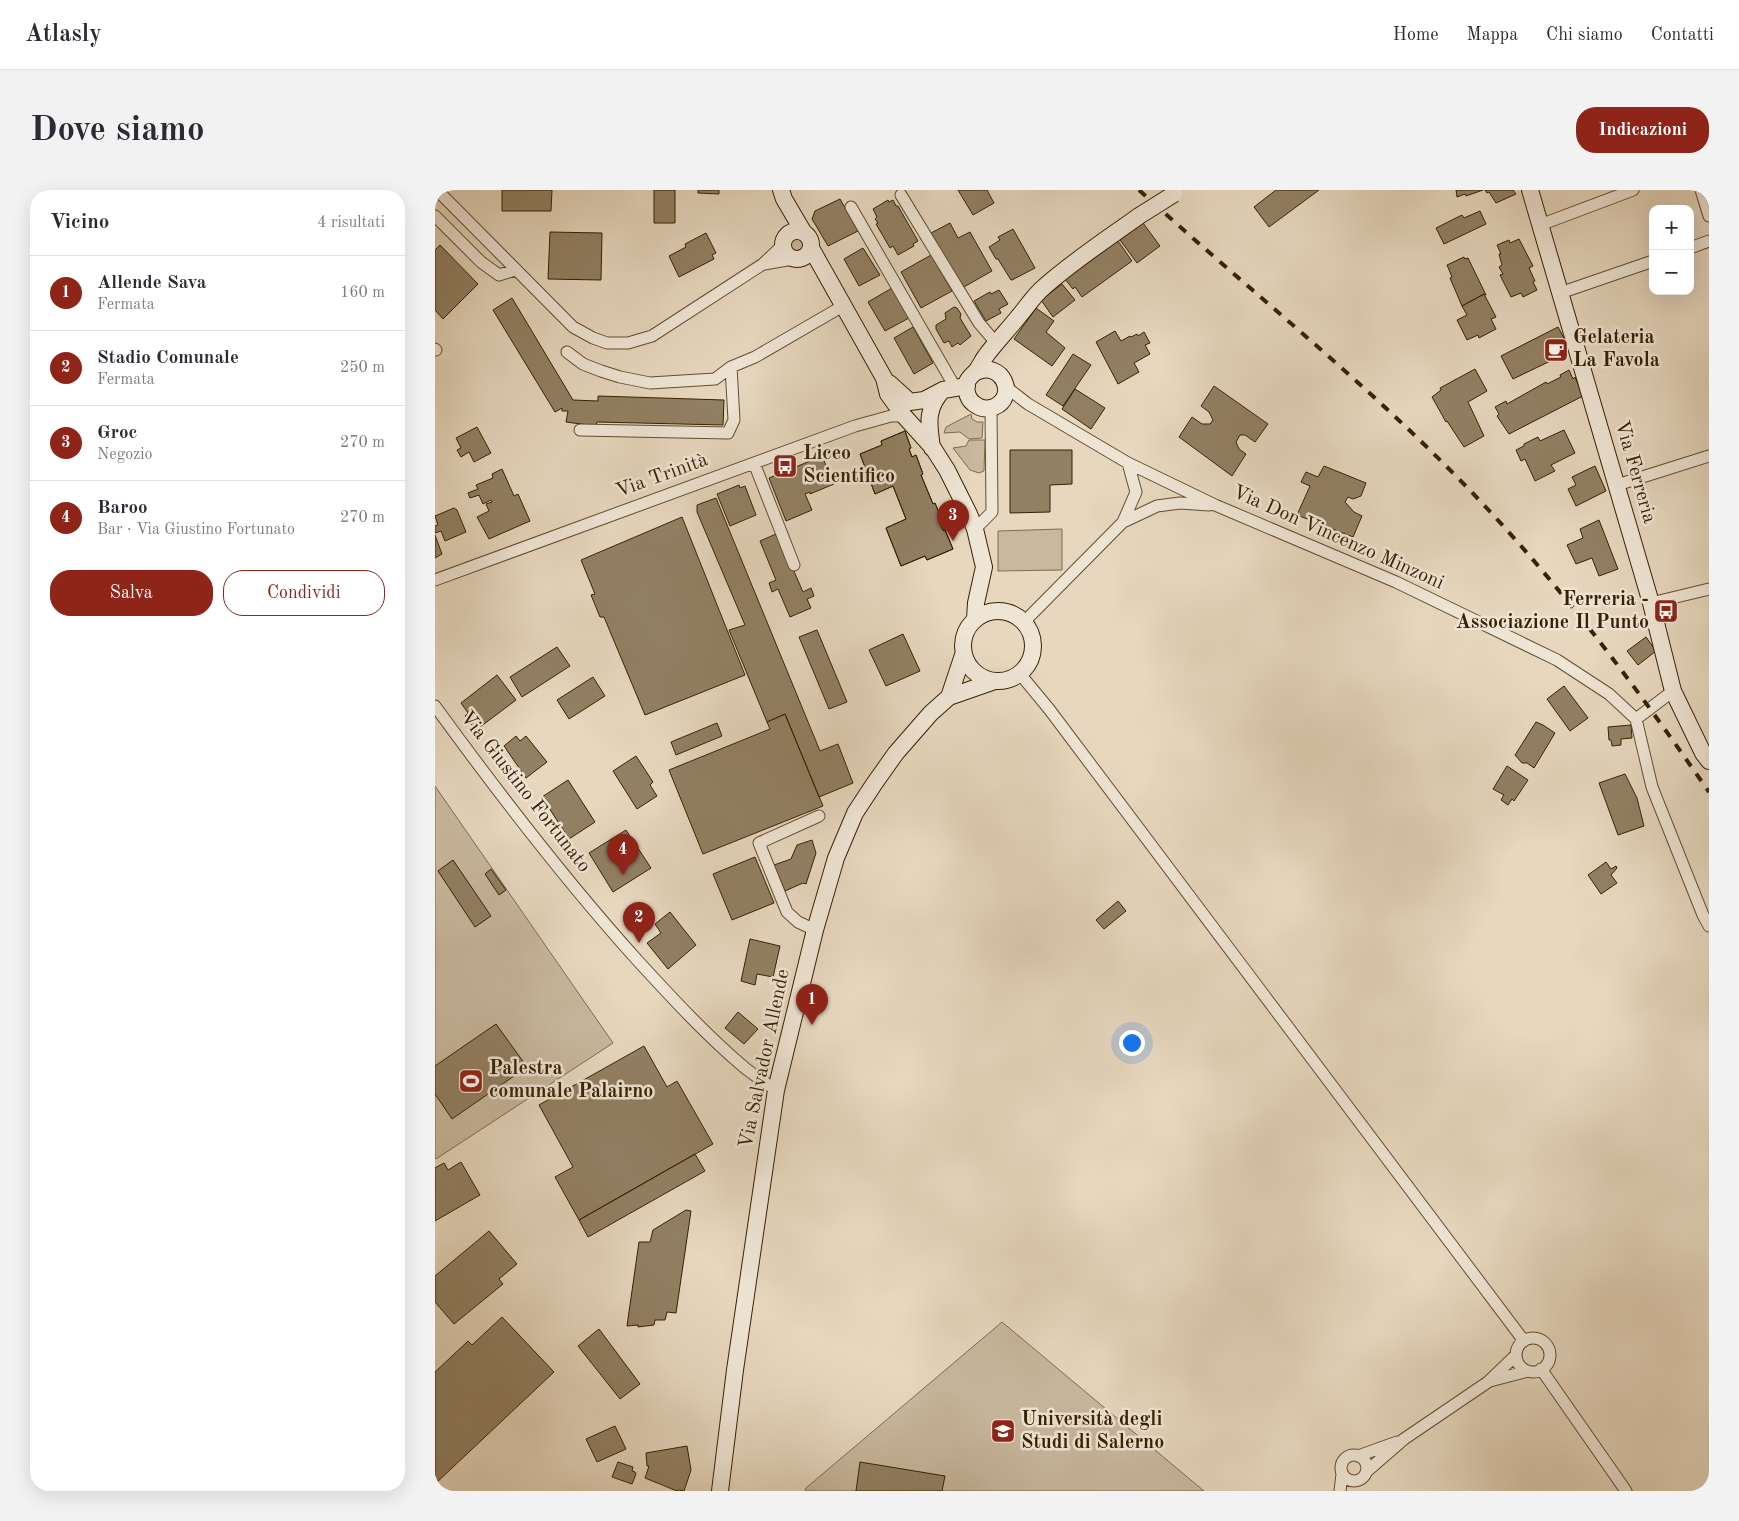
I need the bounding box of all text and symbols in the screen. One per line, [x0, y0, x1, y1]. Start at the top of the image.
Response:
text: Atlasly [25, 23, 102, 47]
text: Home [1393, 26, 1439, 44]
text: Mappa [1467, 26, 1518, 44]
text: Chi siamo [1546, 26, 1623, 44]
text: Contatti [1651, 26, 1714, 44]
button: Indicazioni [1576, 107, 1709, 153]
text: Dove siamo [30, 113, 205, 148]
map controls [1649, 205, 1694, 295]
button: + [1649, 205, 1694, 250]
text: Vicino [50, 212, 109, 233]
text: 4 risultati [317, 215, 385, 231]
button: − [1649, 250, 1694, 295]
text: Allende Sava [97, 274, 207, 293]
text: 1 [61, 285, 71, 301]
text: 160 m [340, 285, 385, 301]
text: Fermata [97, 297, 155, 313]
place label: Gelateria La Favola [1573, 328, 1660, 371]
cafe icon: Gelateria La Favola [1543, 337, 1569, 363]
text: Stadio Comunale [97, 349, 239, 368]
text: 2 [61, 360, 71, 376]
text: 250 m [340, 360, 385, 376]
text: Fermata [97, 372, 155, 388]
street label: Via Ferreria [1611, 418, 1659, 526]
text: Groc [97, 424, 137, 443]
text: 3 [61, 435, 71, 451]
text: 270 m [340, 435, 385, 451]
place label: Liceo Scientifico [803, 444, 895, 487]
text: Negozio [97, 447, 153, 463]
street label: Via Trinità [613, 450, 711, 502]
bus stop icon: Liceo Scientifico [772, 453, 798, 479]
street label: Via Don Vincenzo Minzoni [1229, 482, 1447, 594]
text: Baroo [97, 499, 148, 518]
pin: 3 [937, 500, 969, 541]
text: 4 [61, 510, 71, 526]
text: 270 m [340, 510, 385, 526]
text: Bar · Via Giustino Fortunato [97, 522, 295, 538]
button: Salva [50, 570, 213, 616]
button: Condividi [223, 570, 385, 616]
place label: Ferreria - Associazione Il Punto [1456, 590, 1649, 633]
bus stop icon: Ferreria - Associazione Il Punto [1653, 598, 1679, 624]
street label: Via Giustino Fortunato [456, 708, 594, 876]
pin: 4 [607, 834, 639, 875]
pin: 2 [623, 902, 655, 943]
street label: Via Salvador Allende [736, 967, 794, 1151]
pin: 1 [796, 984, 828, 1025]
your location [1119, 1030, 1145, 1056]
place label: Palestra comunale Palairno [489, 1059, 653, 1102]
sports icon: Palestra comunale Palairno [458, 1068, 484, 1094]
place label: Università degli Studi di Salerno [1021, 1410, 1164, 1453]
school or university icon: Università degli Studi di Salerno [990, 1418, 1016, 1444]

